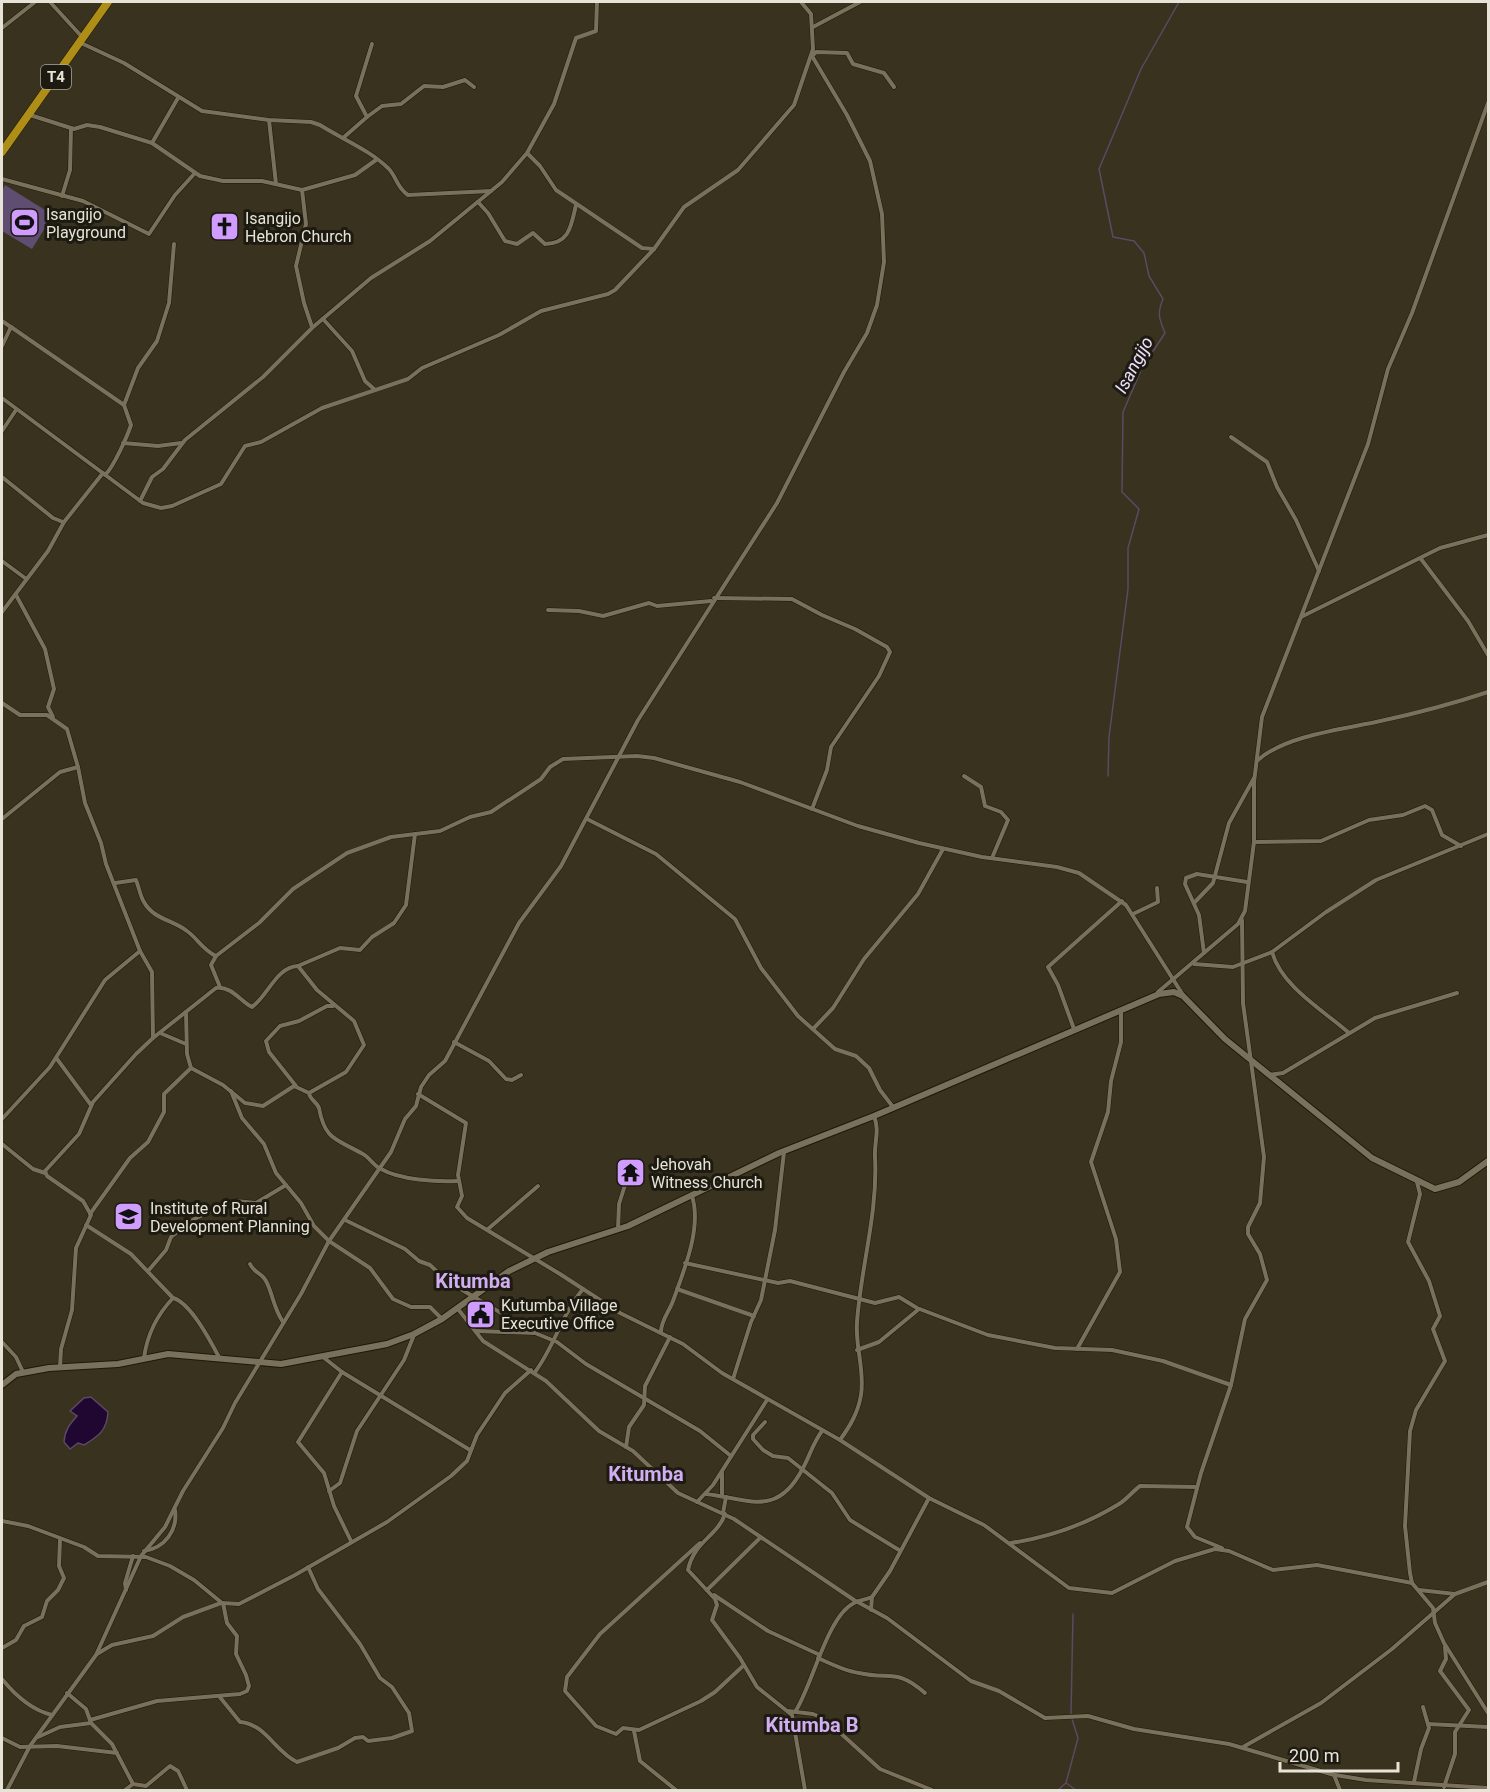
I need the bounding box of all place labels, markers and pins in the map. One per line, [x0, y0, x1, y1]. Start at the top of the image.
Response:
place label: Isangijo Playground [46, 205, 126, 242]
sports icon: Isangijo Playground [9, 207, 41, 239]
place label: Isangijo Hebron Church [245, 209, 352, 246]
church icon: Isangijo Hebron Church [208, 211, 240, 243]
place label: Jehovah Witness Church [651, 1155, 763, 1192]
temple icon: Jehovah Witness Church [614, 1157, 646, 1189]
place label: Institute of Rural Development Planning [150, 1199, 310, 1236]
school or university icon: Institute of Rural Development Planning [113, 1201, 145, 1233]
place label: Kutumba Village Executive Office [501, 1296, 617, 1333]
public building icon: Kutumba Village Executive Office [464, 1298, 496, 1330]

